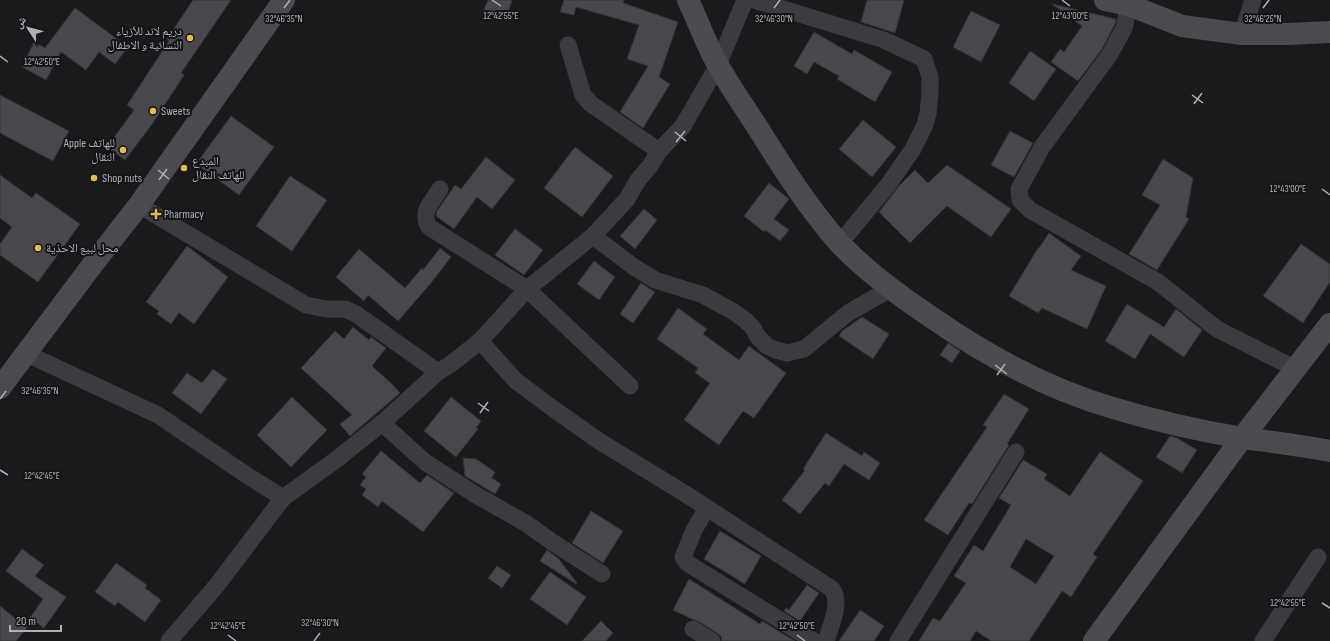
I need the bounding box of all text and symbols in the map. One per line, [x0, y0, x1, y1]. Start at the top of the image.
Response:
north arrow [8, 8, 48, 48]
text: 12°42'55"E [483, 10, 519, 22]
text: 12°43'00"E [1052, 10, 1088, 22]
text: 32°46'35"N [265, 13, 303, 25]
text: 32°46'30"N [755, 13, 793, 25]
text: 32°46'25"N [1244, 13, 1282, 25]
text: ش [12, 14, 30, 32]
place label: دريم لاند للأزياء النسائية و الاطفال [108, 24, 182, 53]
marker: دريم لاند للأزياء النسائية و الاطفال [185, 33, 195, 43]
text: 12°42'50"E [24, 56, 60, 68]
place label: Sweets [161, 104, 190, 119]
marker: Sweets [148, 106, 158, 116]
place label: Apple للهاتف النقال [63, 136, 115, 165]
marker: Apple للهاتف النقال [118, 145, 128, 155]
place label: المبدع للهاتف النقال [192, 154, 245, 183]
marker: المبدع للهاتف النقال [179, 163, 189, 173]
place label: Shop nuts [102, 171, 142, 186]
marker: Shop nuts [89, 173, 99, 183]
text: 12°43'00"E [1270, 183, 1306, 195]
place label: Pharmacy [164, 207, 204, 222]
marker: Pharmacy [151, 209, 161, 219]
place label: محل لبيع الاحذية [46, 241, 118, 256]
marker: محل لبيع الاحذية [33, 243, 43, 253]
text: 32°46'35"N [21, 385, 59, 397]
text: 12°42'45"E [24, 470, 60, 482]
text: 12°42'55"E [1270, 597, 1306, 609]
scale bar [10, 607, 61, 633]
text: 20 m [16, 614, 36, 629]
text: 32°46'30"N [301, 617, 339, 629]
text: 12°42'45"E [210, 620, 246, 632]
text: 12°42'50"E [779, 620, 815, 632]

